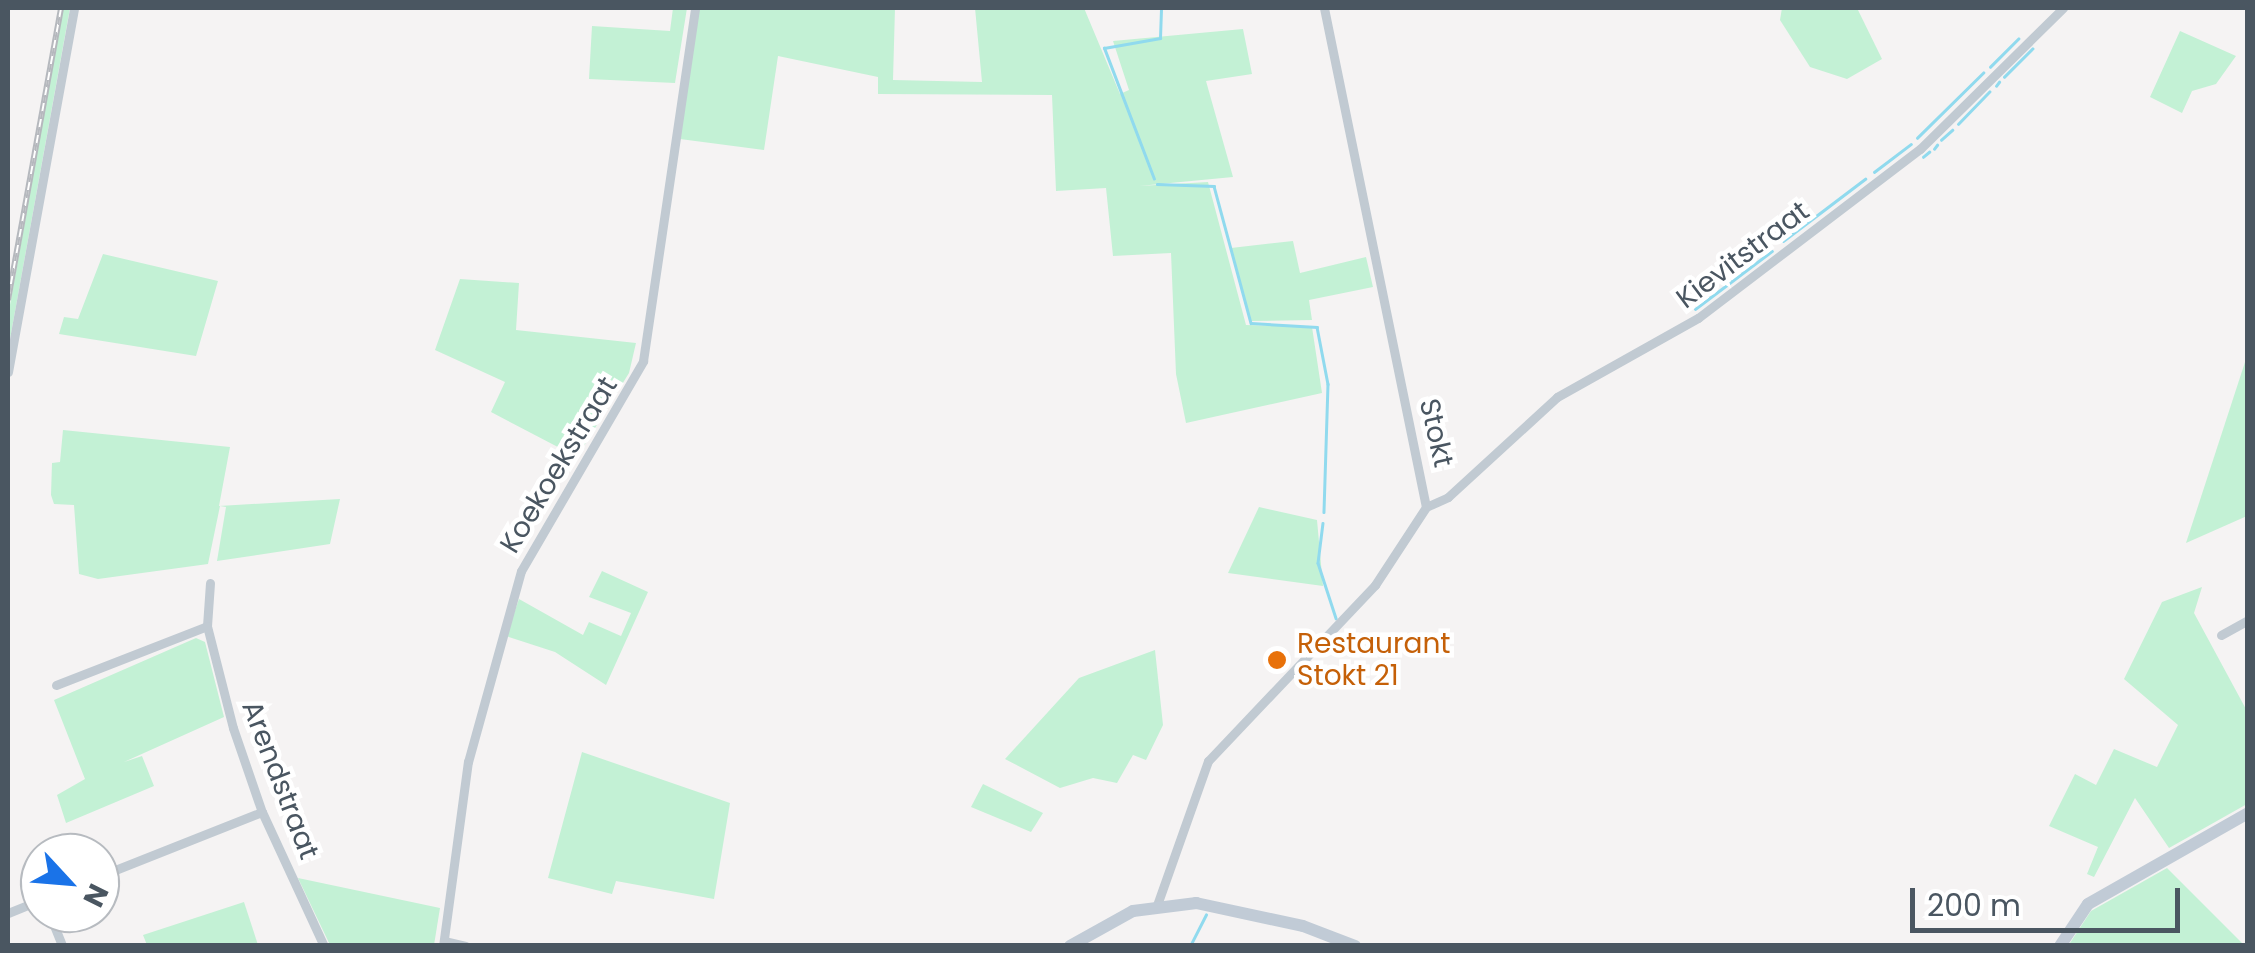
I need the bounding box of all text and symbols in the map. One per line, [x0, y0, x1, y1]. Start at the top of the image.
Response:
street label: Kievitstraat [1670, 194, 1816, 316]
street label: Koekoekstraat [493, 371, 625, 559]
street label: Stokt [1412, 396, 1460, 470]
place label: Restaurant Stokt 21 [1297, 627, 1451, 693]
marker: Restaurant Stokt 21 [1266, 649, 1288, 671]
street label: Arendstraat [234, 696, 326, 864]
north arrow [20, 833, 120, 933]
scale bar [1915, 868, 2185, 930]
text: N [73, 877, 118, 914]
text: 200 m [1927, 884, 2021, 927]

